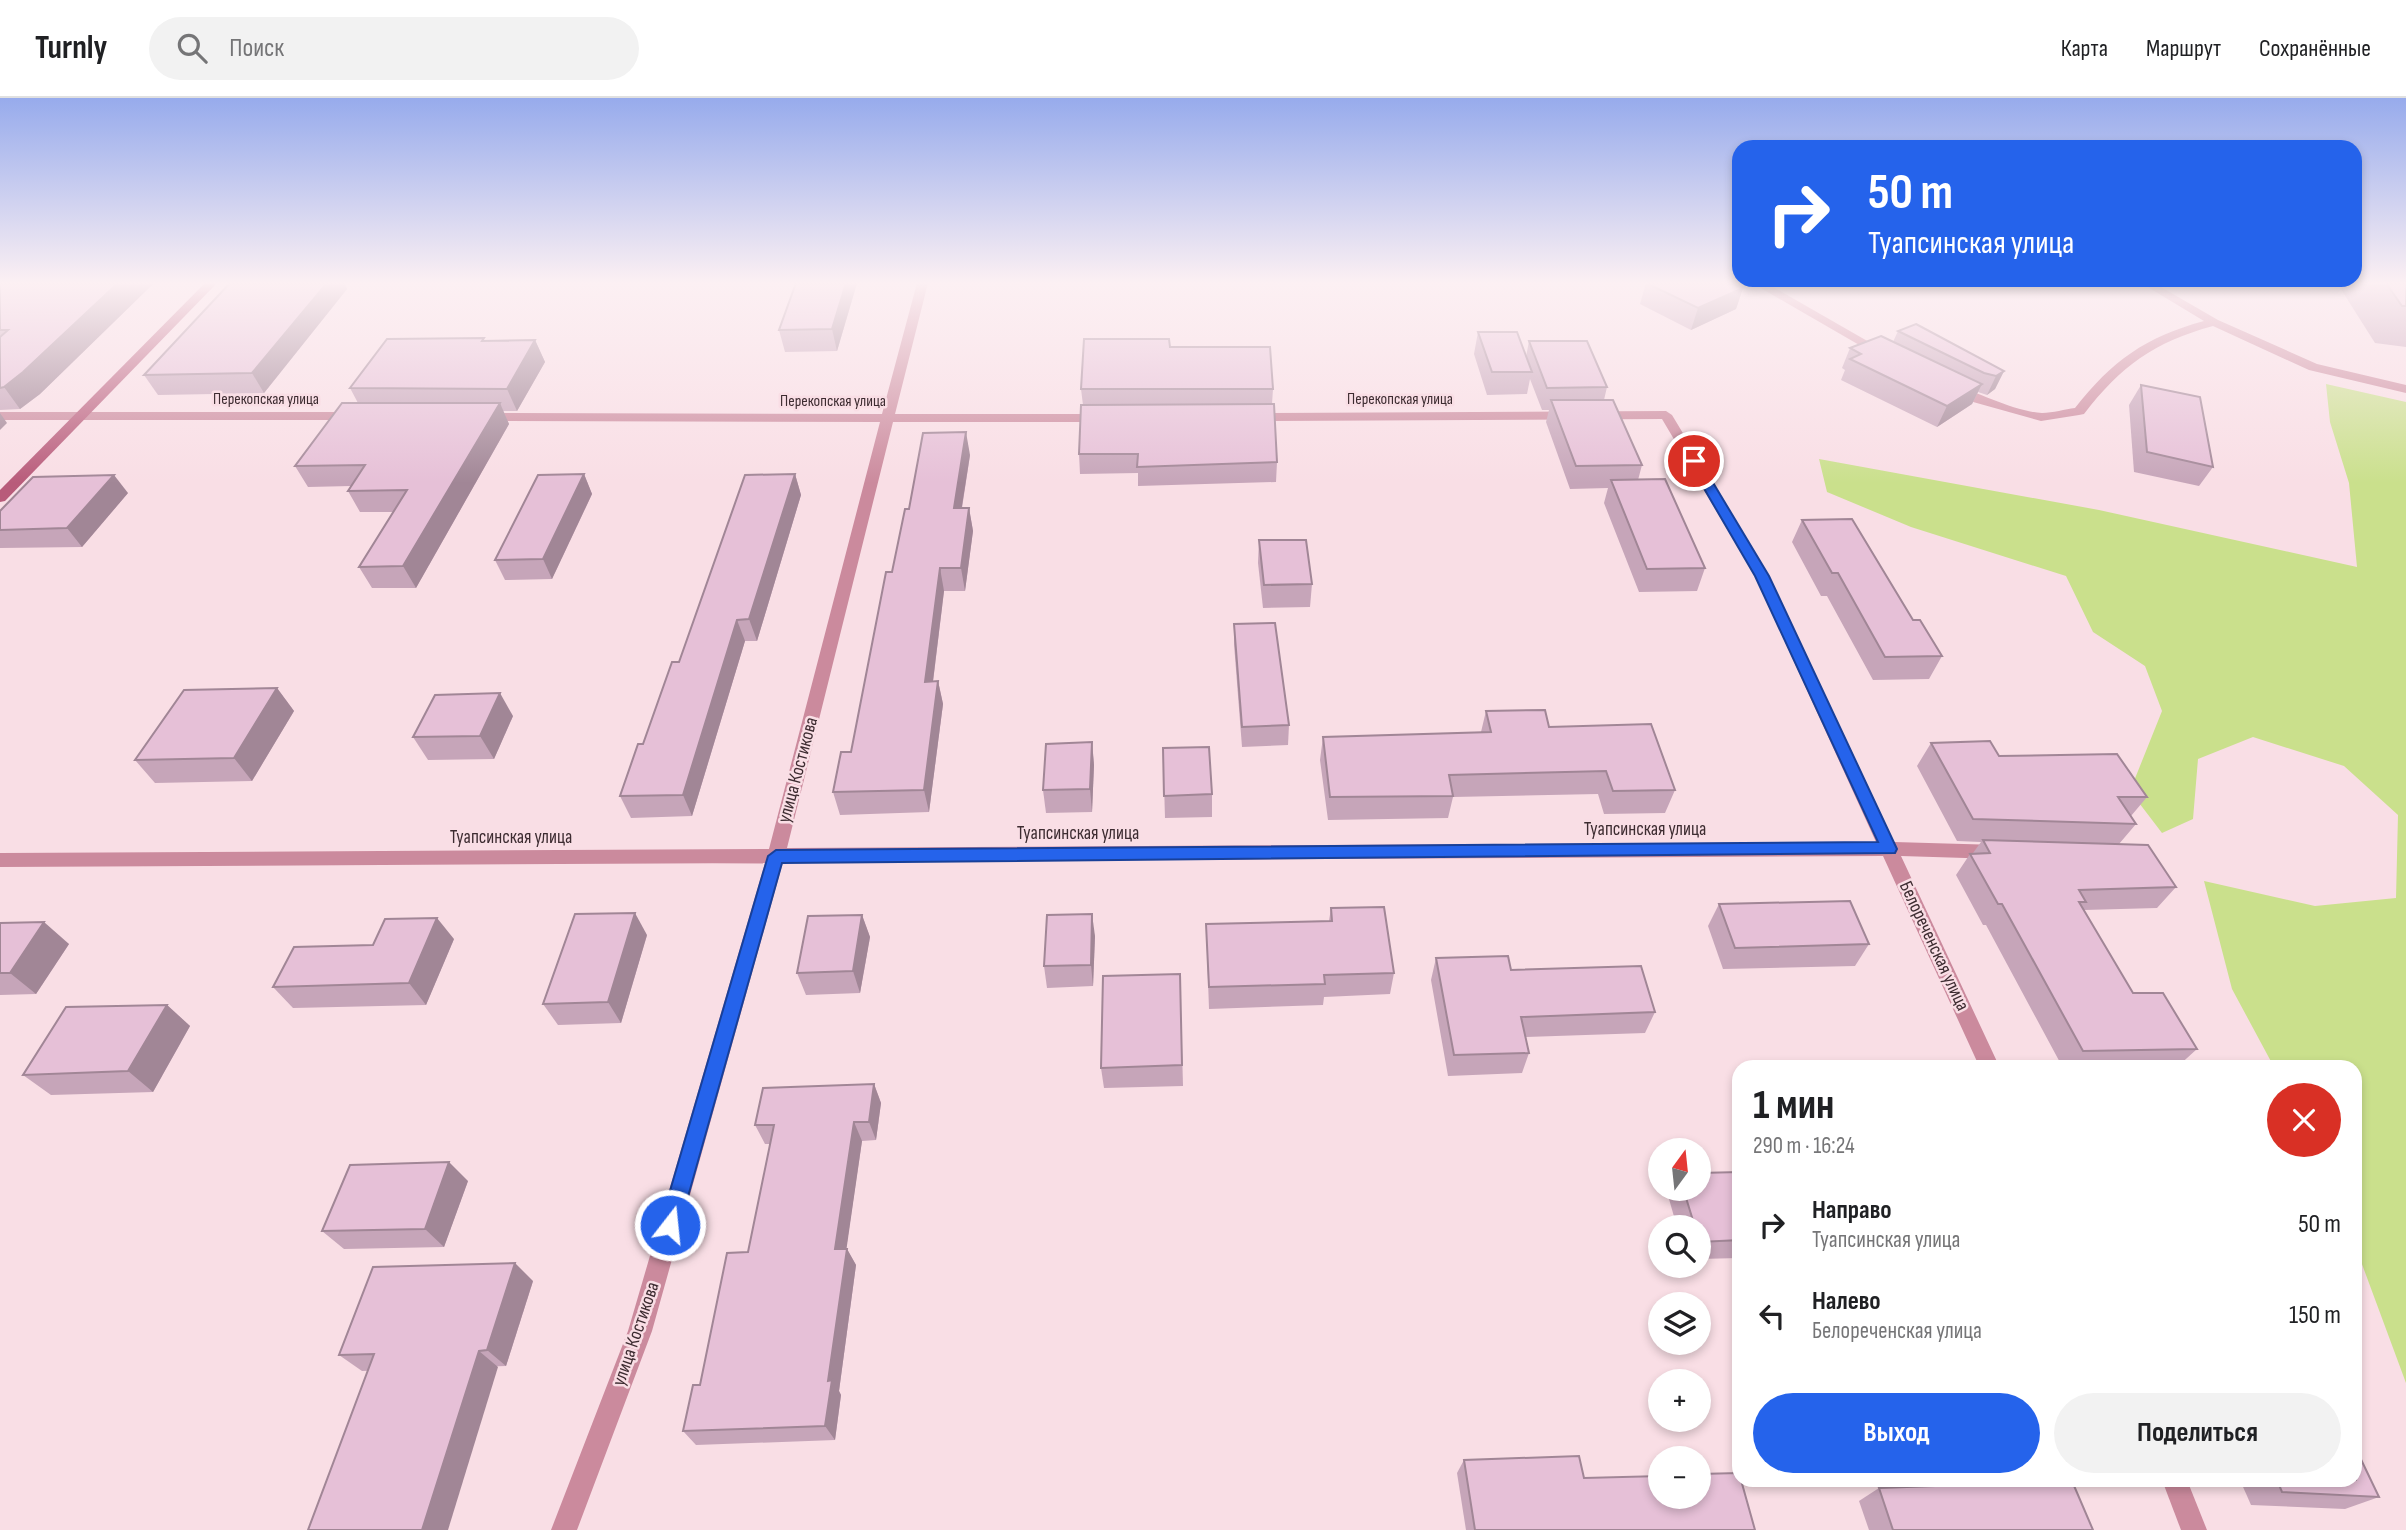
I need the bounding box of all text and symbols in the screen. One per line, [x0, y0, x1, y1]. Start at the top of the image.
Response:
search box [149, 17, 639, 80]
text: Turnly [35, 28, 107, 68]
icon: search [173, 29, 211, 67]
text: Поиск [229, 33, 284, 64]
text: Карта [2061, 34, 2108, 63]
text: Маршрут [2146, 34, 2221, 63]
text: Сохранённые [2259, 34, 2371, 63]
text: 50 m [1868, 164, 1953, 223]
icon: right [1753, 168, 1844, 259]
text: Туапсинская улица [1868, 224, 2074, 263]
street label: Перекопская улица [213, 390, 319, 409]
street label: Перекопская улица [1347, 390, 1453, 409]
street label: Перекопская улица [780, 392, 886, 411]
pin [1664, 431, 1724, 491]
icon: arrive [1675, 442, 1713, 480]
street label: улица Костикова [773, 715, 823, 825]
street label: Туапсинская улица [1584, 818, 1706, 841]
street label: Туапсинская улица [1017, 822, 1139, 845]
street label: Туапсинская улица [450, 826, 572, 849]
street label: Белореченская улица [1894, 878, 1974, 1014]
text: 1 мин [1753, 1080, 1834, 1131]
button: close [2267, 1083, 2341, 1157]
text: 290 m · 16:24 [1753, 1132, 1855, 1160]
north arrow [1648, 1138, 1712, 1200]
map controls [1648, 1138, 1711, 1509]
position arrow [633, 1188, 707, 1262]
text: Направо [1812, 1195, 1891, 1226]
icon: right [1753, 1206, 1791, 1244]
text: 50 m [2298, 1209, 2341, 1240]
button: search [1648, 1215, 1711, 1278]
text: Туапсинская улица [1812, 1226, 1960, 1254]
street label: улица Костикова [607, 1279, 665, 1389]
text: Налево [1812, 1286, 1881, 1317]
button: layers [1648, 1292, 1711, 1355]
icon: left [1753, 1297, 1791, 1335]
text: 150 m [2289, 1300, 2341, 1331]
text: Белореченская улица [1812, 1317, 1982, 1345]
button: + [1648, 1369, 1711, 1432]
button: Выход [1753, 1393, 2040, 1473]
button: Поделиться [2054, 1393, 2341, 1473]
button: − [1648, 1446, 1711, 1509]

